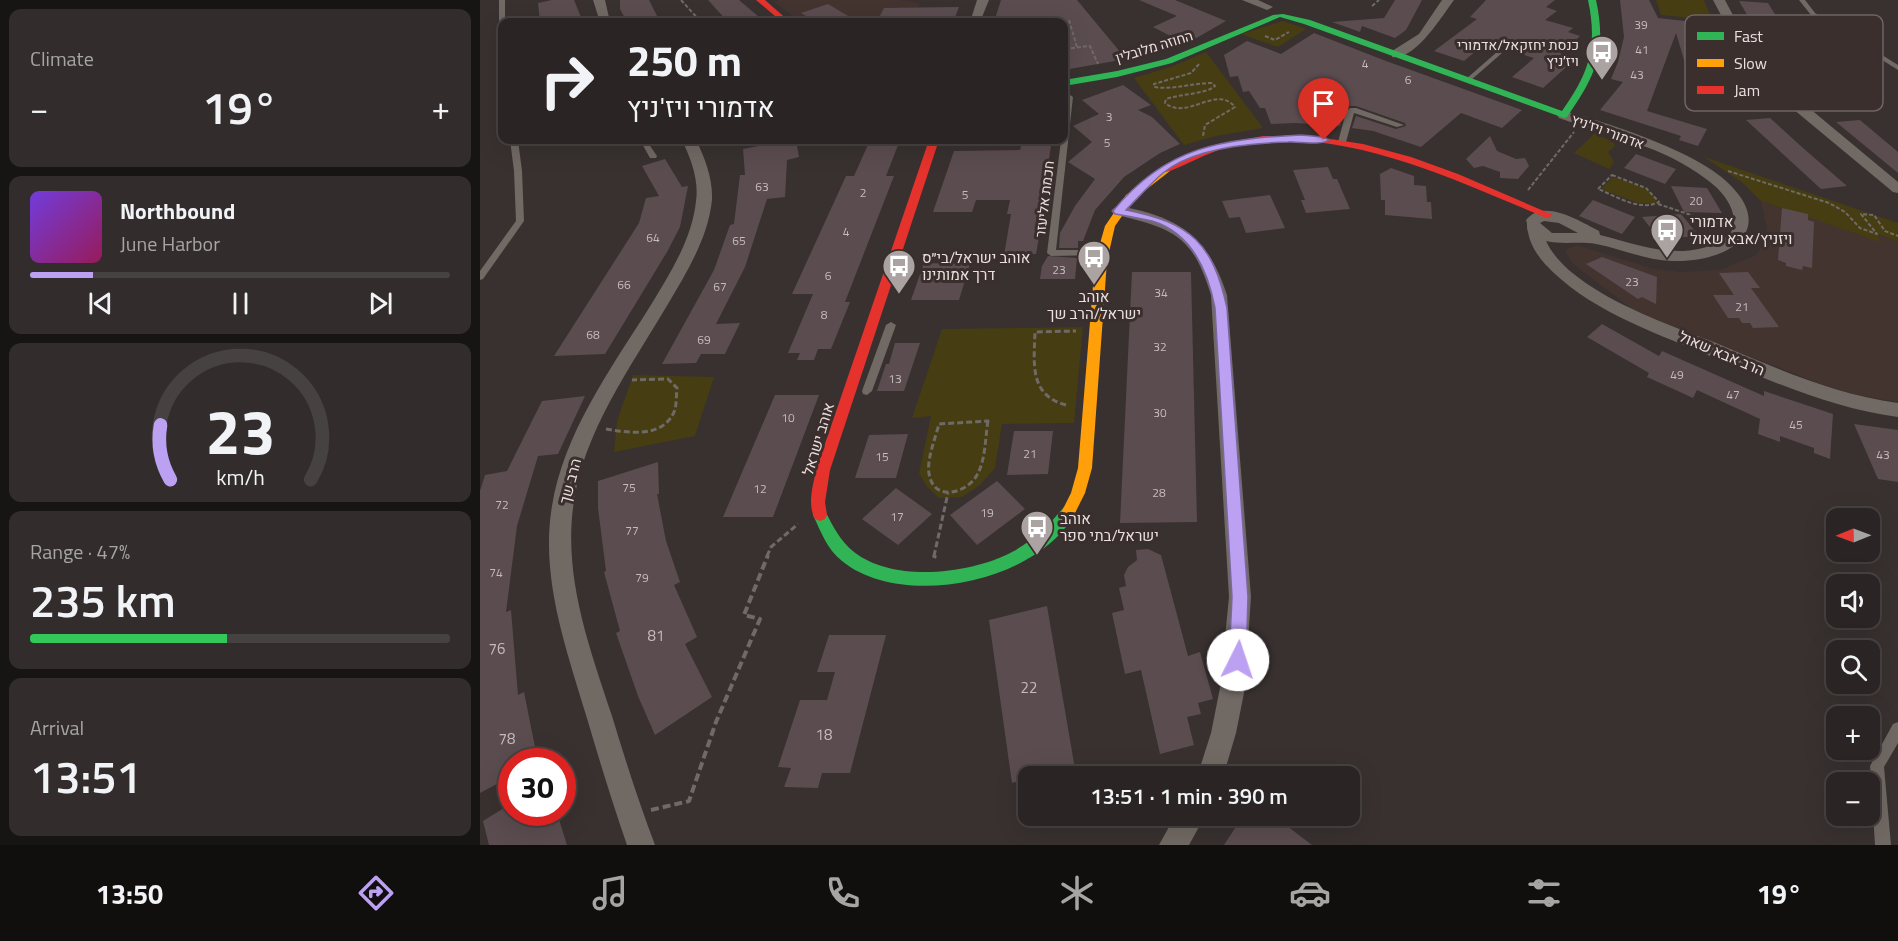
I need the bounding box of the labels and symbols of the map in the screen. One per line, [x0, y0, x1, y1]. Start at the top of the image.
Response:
house number: 39 [1634, 15, 1648, 34]
legend [1685, 15, 1883, 111]
street label: החוזה מלובלין [1113, 24, 1195, 68]
text: Fast [1734, 24, 1763, 48]
place label: כנסת יחזקאל/אדמורי ויז׳ניץ [1457, 34, 1579, 71]
bus stop icon: כנסת יחזקאל/אדמורי ויז׳ניץ [1584, 34, 1620, 81]
house number: 41 [1635, 40, 1649, 59]
text: Slow [1734, 51, 1767, 75]
house number: 4 [1362, 54, 1369, 73]
house number: 43 [1630, 65, 1644, 84]
house number: 6 [1405, 70, 1412, 89]
pin [1298, 78, 1349, 140]
text: Jam [1734, 78, 1760, 102]
house number: 3 [1106, 107, 1112, 126]
street label: אדמורי ויז'ניץ [1568, 108, 1648, 154]
house number: 5 [1104, 133, 1111, 152]
street label: חכמת אליעזר [1029, 159, 1059, 239]
house number: 63 [755, 177, 769, 196]
house number: 2 [860, 183, 866, 202]
house number: 5 [962, 185, 969, 204]
house number: 20 [1689, 191, 1703, 210]
place label: אדמורי ויזניץ/אבא שאול [1690, 210, 1793, 250]
bus stop icon: אדמורי ויזניץ/אבא שאול [1649, 212, 1685, 259]
house number: 4 [843, 222, 850, 241]
house number: 64 [646, 228, 660, 247]
house number: 65 [732, 231, 746, 250]
bus stop icon: אוהב ישראל/הרב שך [1076, 239, 1112, 286]
place label: אוהב ישראל/בי״ס דרך אמותינו [922, 246, 1030, 286]
bus stop icon: אוהב ישראל/בי״ס דרך אמותינו [881, 248, 917, 295]
house number: 23 [1052, 260, 1066, 279]
house number: 6 [825, 266, 832, 285]
house number: 23 [1625, 272, 1639, 291]
house number: 66 [617, 275, 631, 294]
house number: 67 [713, 277, 727, 296]
house number: 34 [1154, 283, 1168, 302]
place label: אוהב ישראל/הרב שך [1047, 285, 1141, 325]
house number: 21 [1735, 297, 1749, 316]
house number: 8 [821, 305, 828, 324]
house number: 68 [586, 325, 600, 344]
street label: הרב אבא שאול [1675, 325, 1769, 381]
house number: 69 [697, 330, 711, 349]
house number: 32 [1153, 337, 1167, 356]
house number: 49 [1670, 365, 1684, 384]
house number: 13 [888, 369, 902, 388]
house number: 47 [1726, 385, 1740, 404]
street label: אוהב ישראל [796, 400, 840, 478]
house number: 30 [1153, 403, 1167, 422]
house number: 10 [781, 408, 795, 427]
house number: 45 [1789, 415, 1803, 434]
house number: 21 [1023, 444, 1037, 463]
house number: 43 [1876, 445, 1890, 464]
house number: 15 [875, 447, 889, 466]
street label: הרב שך [553, 455, 587, 507]
house number: 75 [622, 478, 636, 497]
house number: 12 [753, 479, 767, 498]
house number: 28 [1152, 483, 1166, 502]
house number: 72 [495, 495, 509, 514]
house number: 19 [980, 503, 994, 522]
house number: 17 [890, 507, 904, 526]
place label: אוהב ישראל/בתי ספר [1060, 507, 1159, 547]
north arrow [1826, 508, 1880, 562]
bus stop icon: אוהב ישראל/בתי ספר [1019, 509, 1055, 556]
house number: 77 [625, 521, 639, 540]
house number: 74 [489, 563, 503, 582]
house number: 79 [635, 568, 649, 587]
house number: 81 [648, 624, 664, 647]
position arrow [1206, 628, 1270, 692]
house number: 76 [489, 637, 505, 660]
house number: 22 [1021, 676, 1037, 699]
house number: 18 [816, 723, 832, 746]
house number: 78 [499, 727, 515, 750]
speed limit sign: 30 [498, 748, 576, 826]

